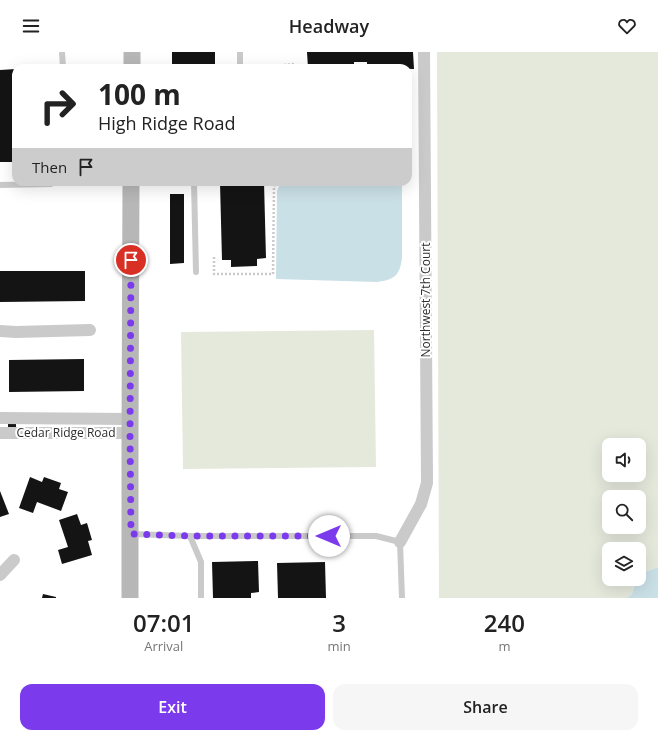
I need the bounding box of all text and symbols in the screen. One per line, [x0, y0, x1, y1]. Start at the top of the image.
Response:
text: Headway [289, 14, 369, 38]
icon: menu [20, 15, 42, 37]
icon: heart [616, 15, 638, 37]
text: 100 m [98, 75, 181, 113]
icon: right [32, 80, 84, 132]
text: High Ridge Road [98, 111, 235, 135]
icon: arrive [75, 156, 97, 178]
text: Then [32, 157, 67, 177]
pin [114, 243, 148, 277]
street label: Northwest 7th Court [417, 243, 434, 357]
icon: arrive [120, 249, 142, 271]
street label: Cedar Ridge Road [16, 424, 116, 441]
map controls [602, 438, 646, 586]
button: sound [602, 438, 646, 482]
button: search [602, 490, 646, 534]
position arrow [308, 515, 350, 557]
button: layers [602, 542, 646, 586]
text: 07:01 [133, 606, 194, 639]
text: 3 [332, 606, 346, 639]
text: 240 [484, 606, 525, 639]
text: Arrival [144, 637, 183, 655]
text: min [328, 637, 351, 655]
text: m [498, 637, 510, 655]
button: Exit [20, 684, 325, 730]
button: Share [333, 684, 638, 730]

